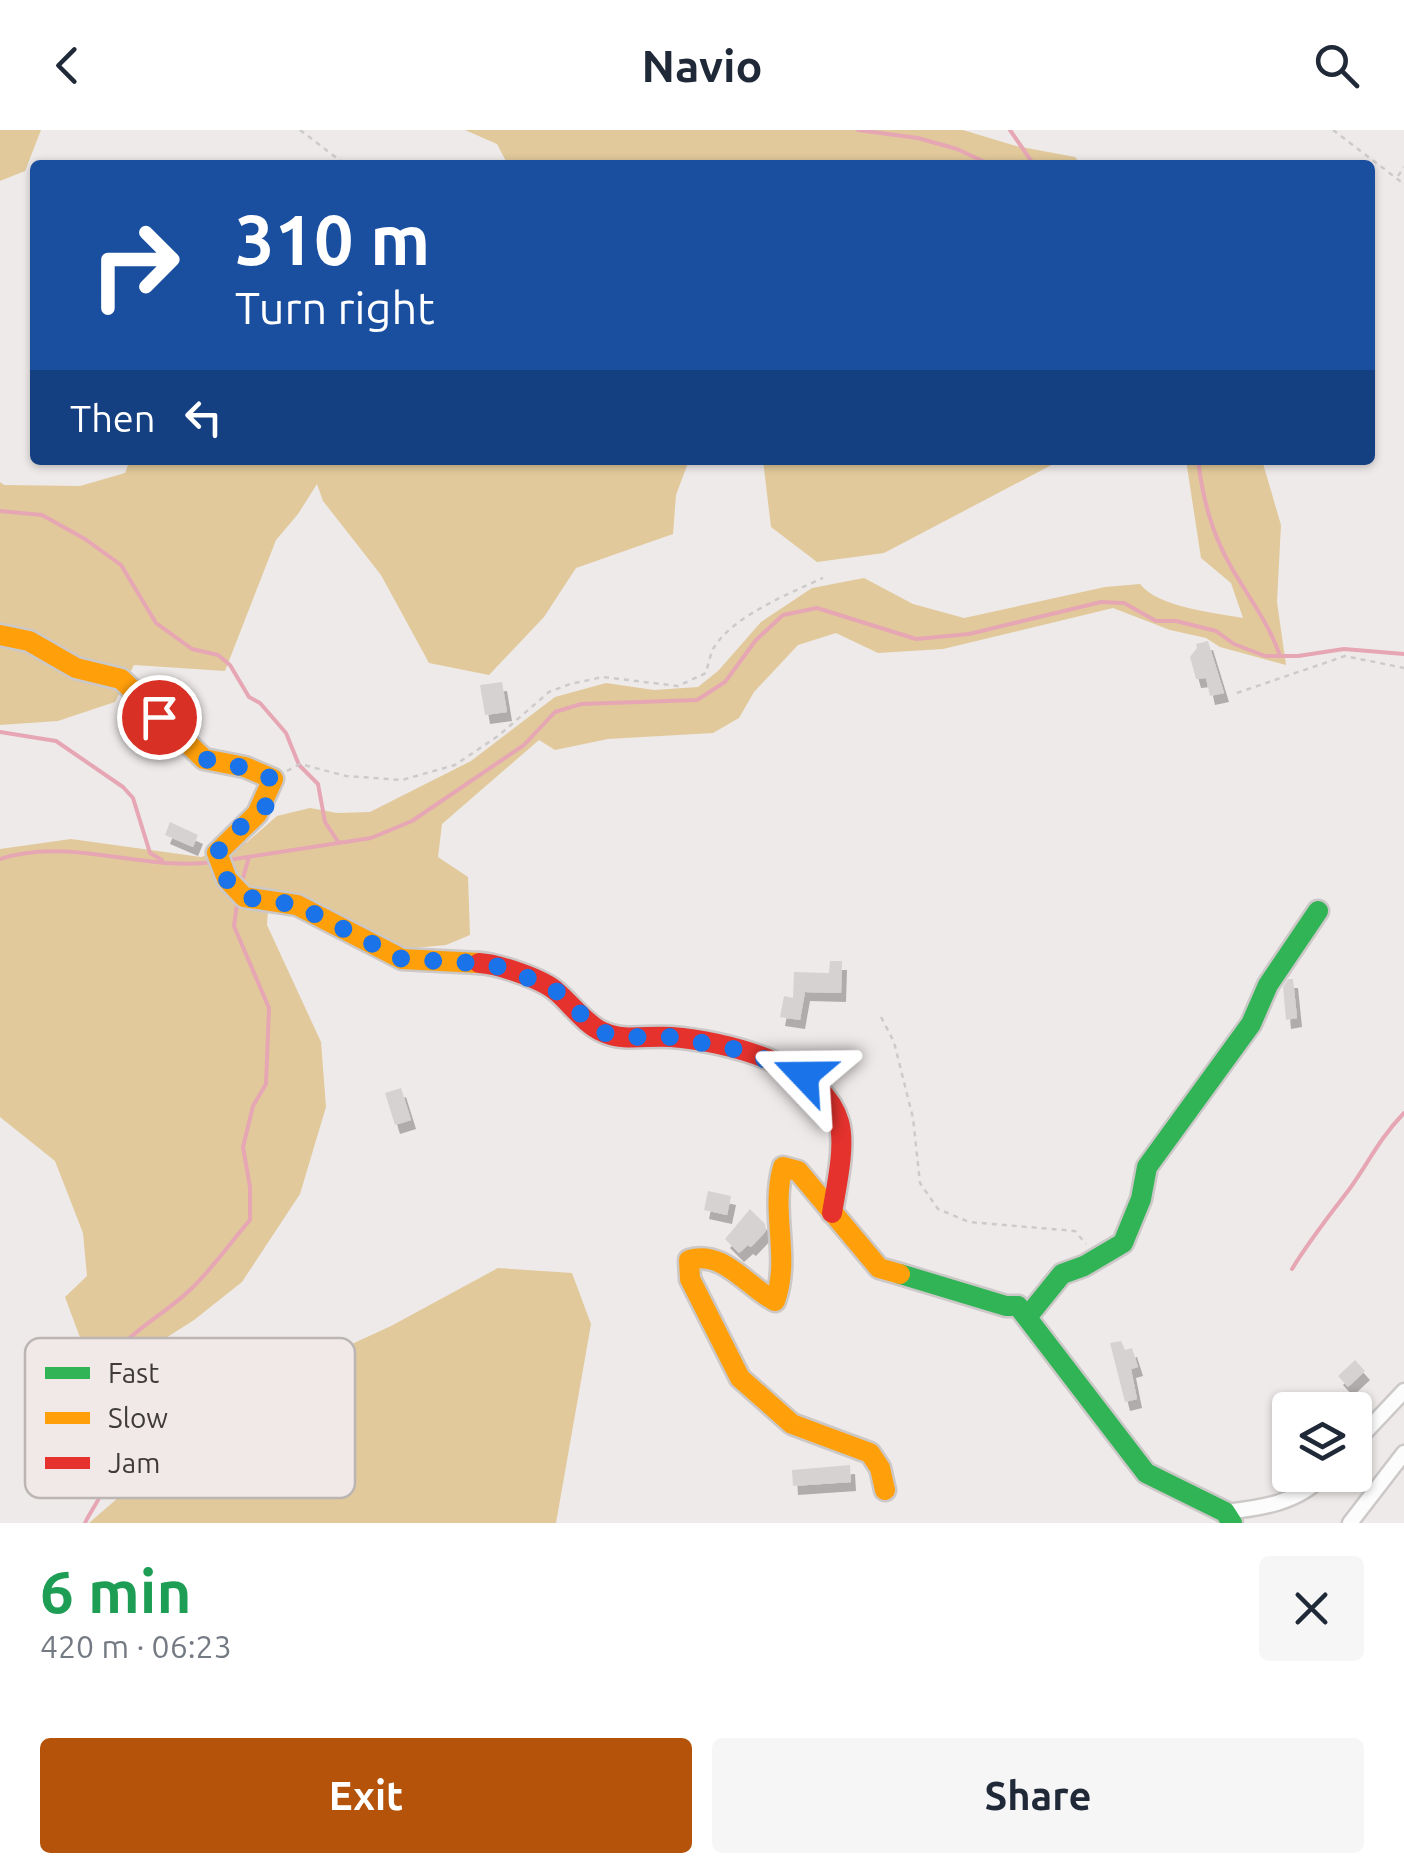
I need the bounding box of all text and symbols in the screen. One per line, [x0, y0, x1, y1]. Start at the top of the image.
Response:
icon: back [40, 38, 95, 93]
icon: search [1309, 38, 1364, 93]
text: Navio [641, 40, 763, 91]
icon: right [70, 200, 200, 330]
text: 310 m [235, 200, 430, 278]
text: Turn right [235, 282, 435, 333]
icon: left [176, 390, 231, 445]
text: Then [70, 397, 156, 439]
pin [117, 675, 202, 760]
icon: arrive [132, 690, 187, 745]
position arrow [752, 1023, 856, 1127]
legend [25, 1338, 355, 1498]
text: Fast [108, 1357, 159, 1388]
map controls [1272, 1392, 1372, 1492]
button: layers [1272, 1392, 1372, 1492]
text: Slow [108, 1402, 168, 1433]
text: Jam [108, 1447, 160, 1478]
button: close [1259, 1556, 1364, 1661]
text: 6 min [40, 1557, 192, 1624]
text: 420 m · 06:23 [40, 1628, 232, 1664]
button: Exit [40, 1738, 692, 1853]
button: Share [712, 1738, 1364, 1853]

